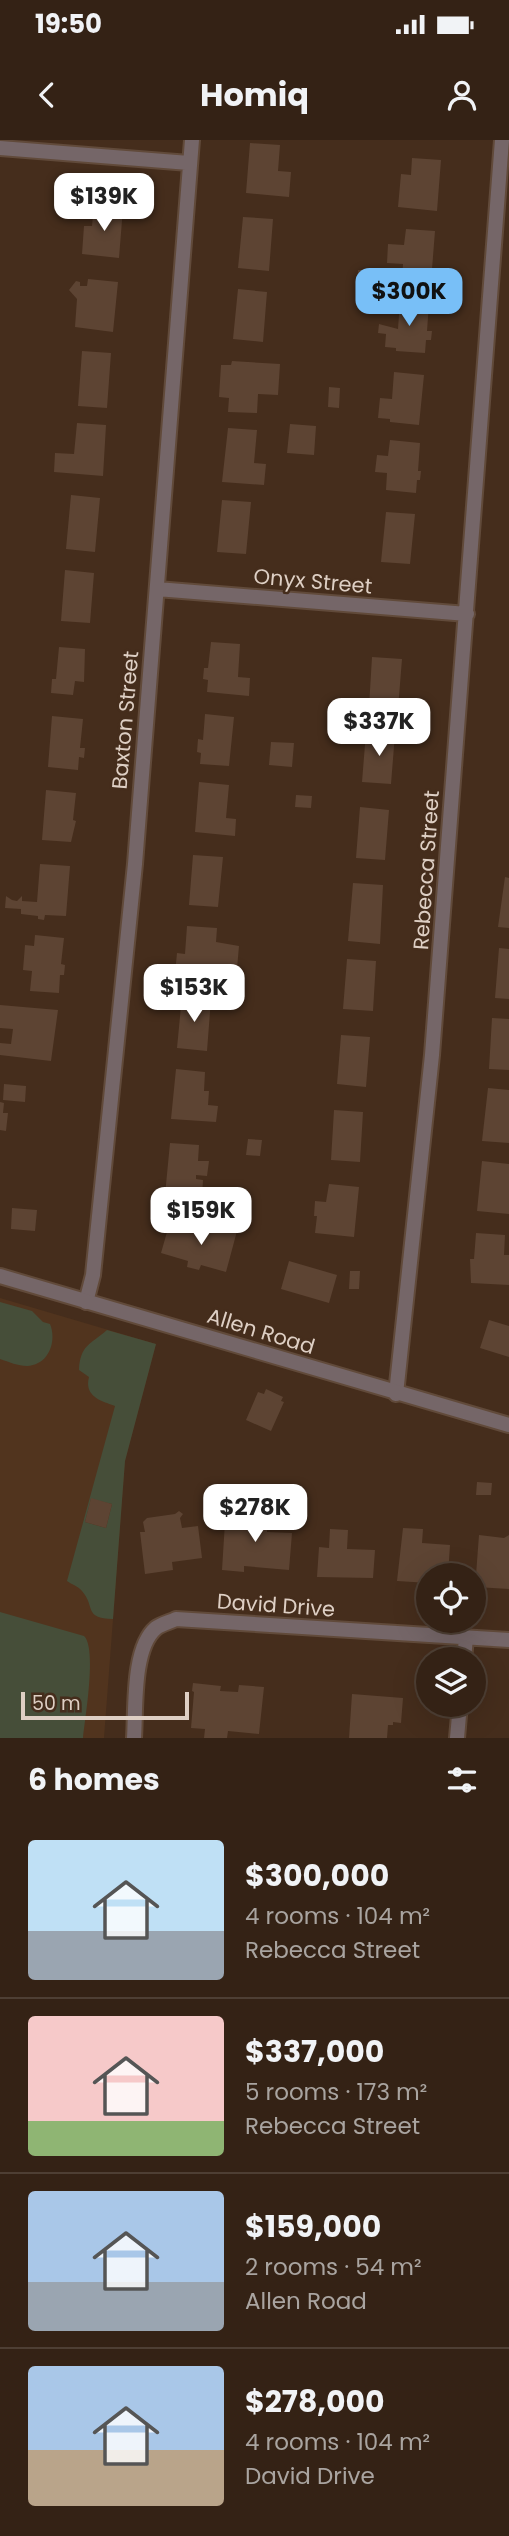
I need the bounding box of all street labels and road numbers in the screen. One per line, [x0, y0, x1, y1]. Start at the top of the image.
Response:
street label: Onyx Street [252, 561, 374, 601]
street label: Baxton Street [105, 650, 145, 790]
street label: Rebecca Street [406, 789, 446, 951]
street label: Allen Road [204, 1301, 318, 1361]
street label: David Drive [216, 1586, 336, 1624]

